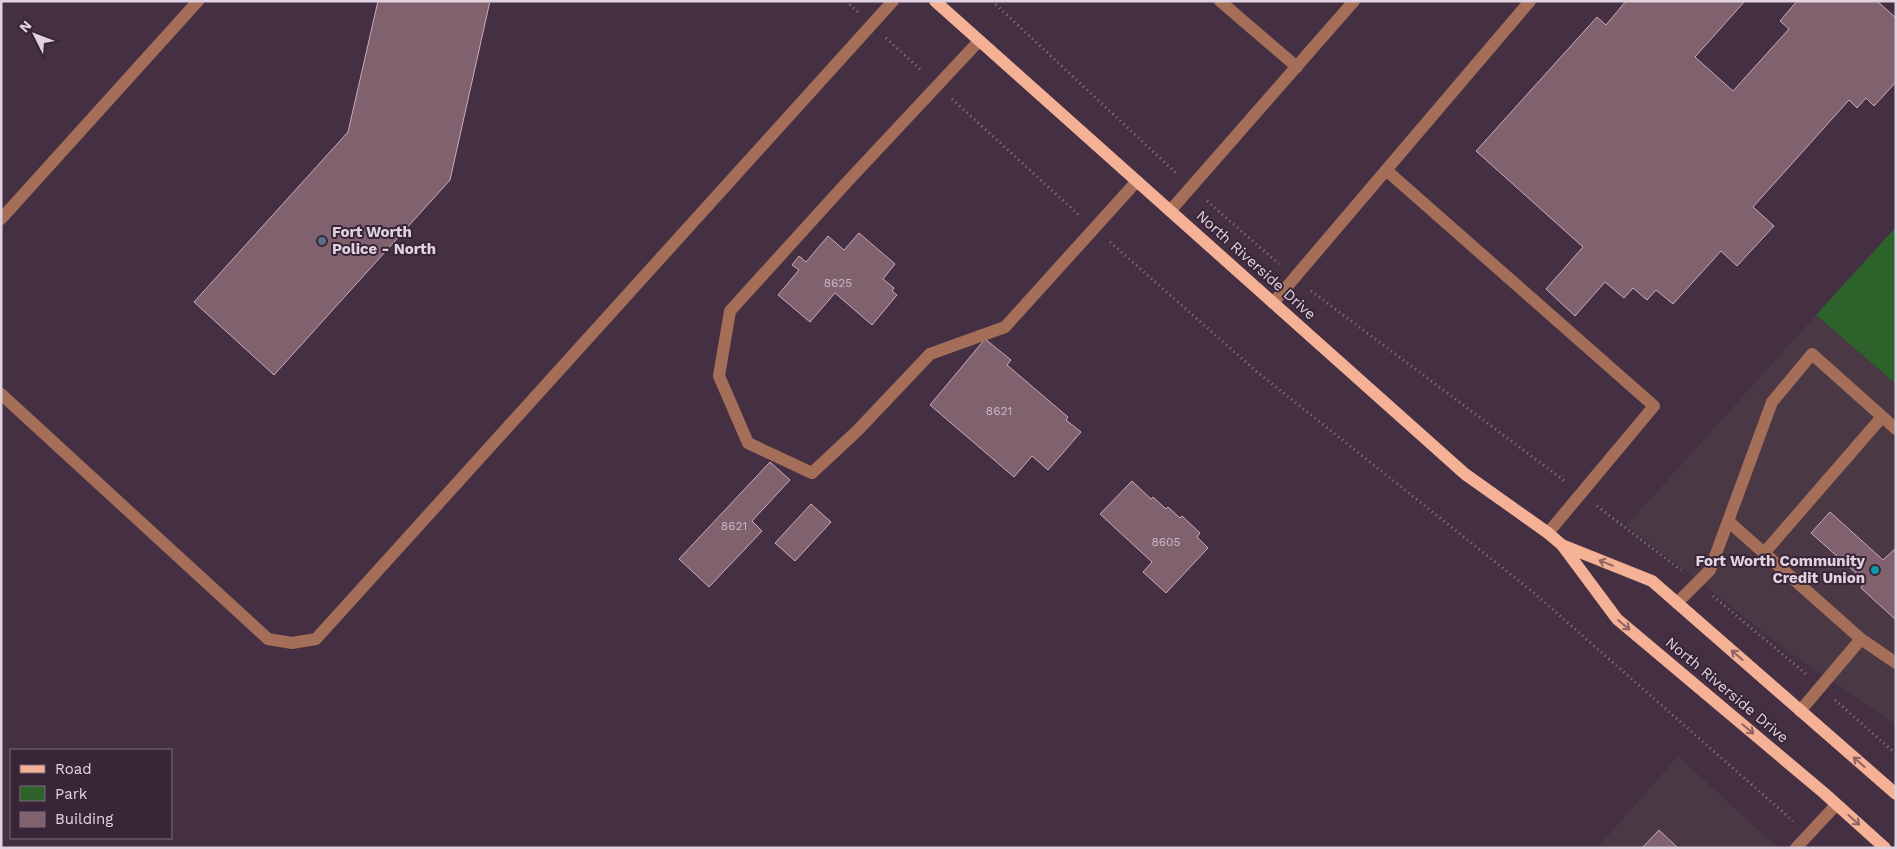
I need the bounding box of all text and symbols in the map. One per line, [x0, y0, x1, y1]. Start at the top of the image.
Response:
north arrow [10, 10, 60, 60]
text: N [16, 17, 35, 36]
street label: North Riverside Drive [1192, 207, 1320, 323]
place label: Fort Worth Police - North [332, 223, 436, 258]
marker: Fort Worth Police - North [316, 235, 328, 247]
house number: 8625 [824, 276, 852, 290]
house number: 8621 [986, 404, 1012, 418]
house number: 8621 [721, 519, 747, 533]
house number: 8605 [1151, 535, 1181, 549]
place label: Fort Worth Community Credit Union [1696, 552, 1866, 587]
one-way arrow [1598, 557, 1613, 566]
marker: Fort Worth Community Credit Union [1869, 564, 1881, 576]
one-way arrow [1617, 619, 1630, 630]
street label: North Riverside Drive [1662, 633, 1792, 747]
one-way arrow [1730, 650, 1743, 661]
one-way arrow [1741, 724, 1754, 735]
legend [10, 749, 172, 839]
one-way arrow [1853, 757, 1866, 768]
text: Road [55, 760, 92, 778]
text: Park [55, 785, 88, 803]
text: Building [55, 810, 113, 828]
one-way arrow [1847, 814, 1860, 826]

